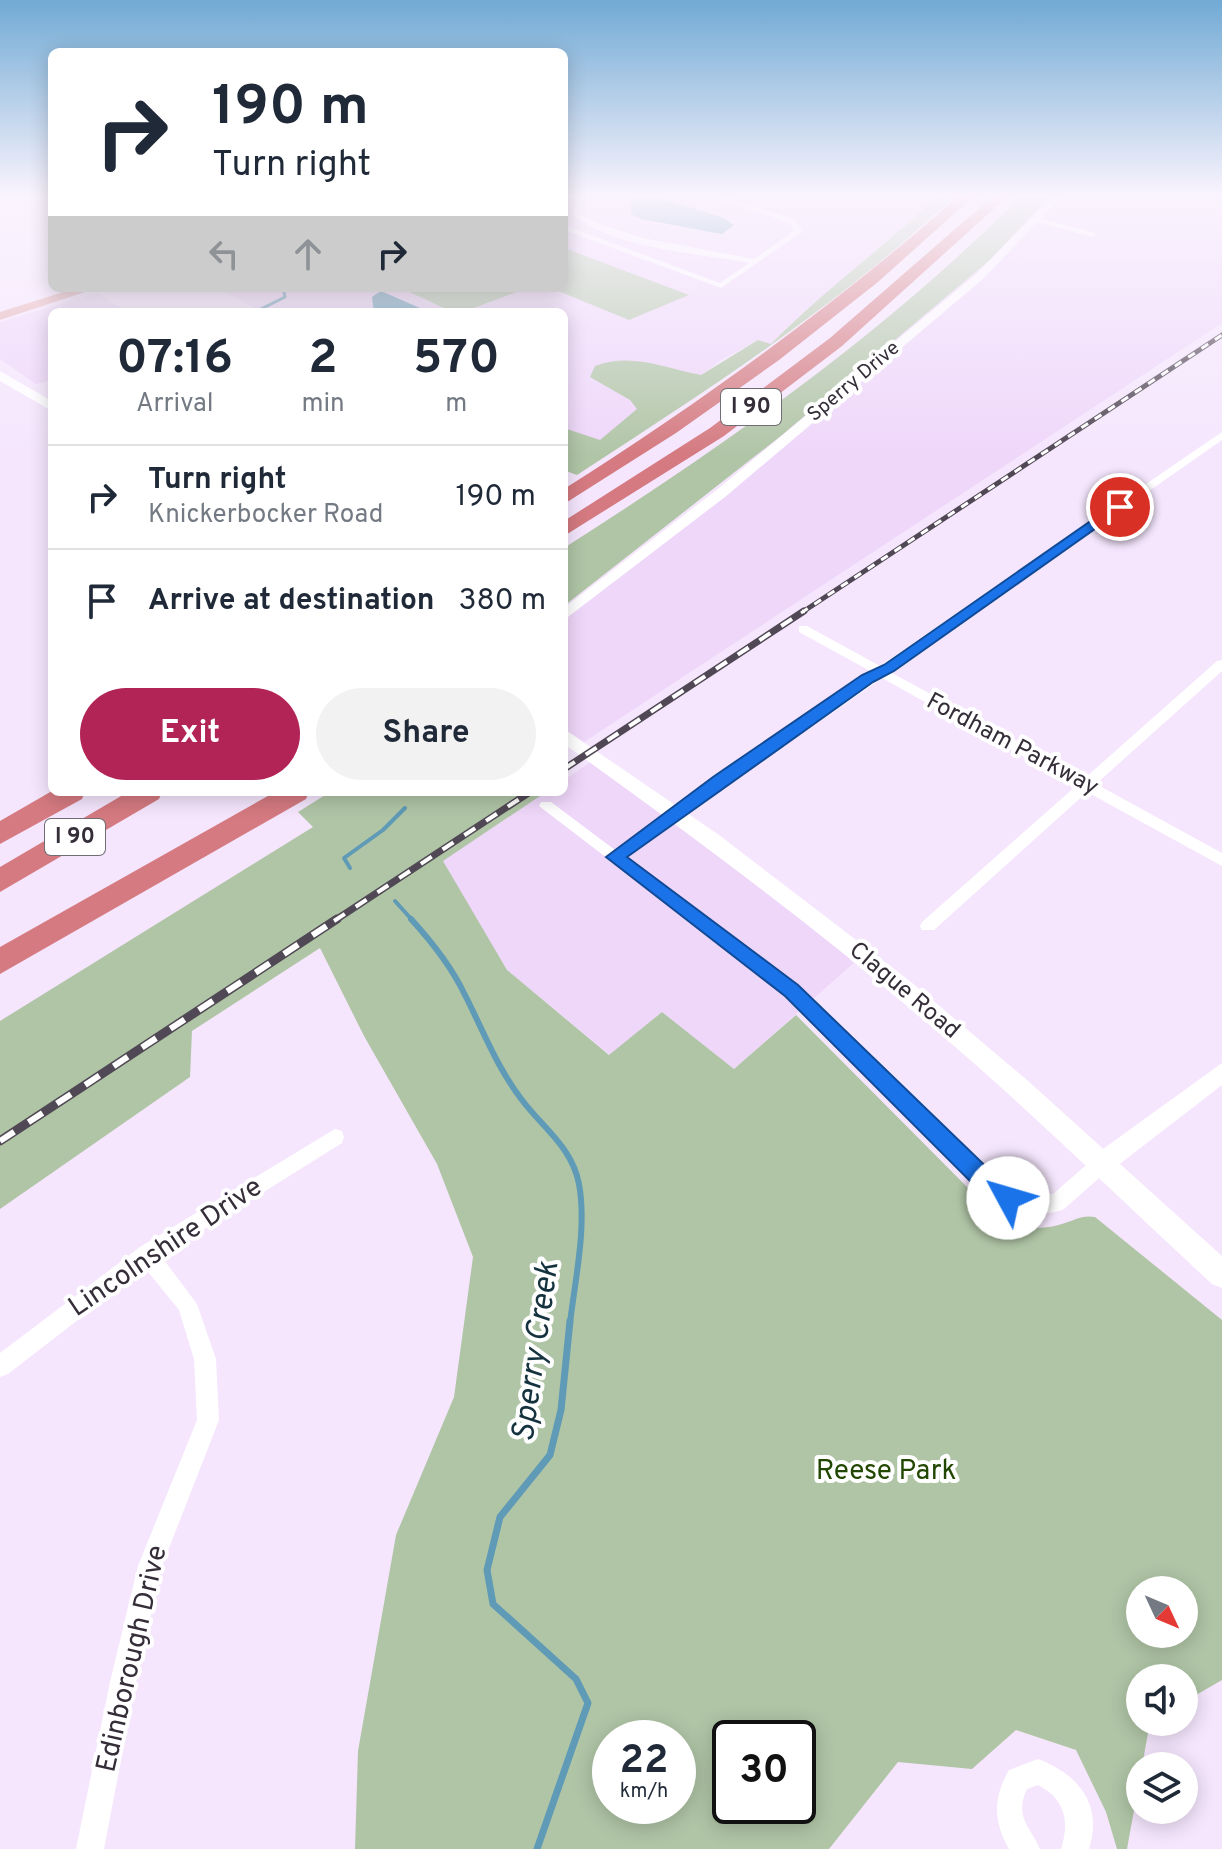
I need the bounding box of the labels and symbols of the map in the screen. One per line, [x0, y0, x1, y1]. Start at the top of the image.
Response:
street label: Sperry Drive [802, 336, 906, 428]
road number: I 90 [721, 389, 781, 425]
pin [1086, 473, 1154, 541]
street label: Fordham Parkway [921, 687, 1103, 803]
road number: I 90 [45, 819, 105, 855]
street label: Clague Road [842, 936, 966, 1046]
position arrow [966, 1156, 1050, 1240]
street label: Lincolnshire Drive [62, 1170, 270, 1326]
water label: Sperry Creek [505, 1258, 570, 1445]
park label: Reese Park [816, 1454, 956, 1490]
street label: Edinborough Drive [89, 1542, 177, 1776]
north arrow [1126, 1576, 1198, 1648]
speed limit sign: 30 [712, 1720, 816, 1824]

